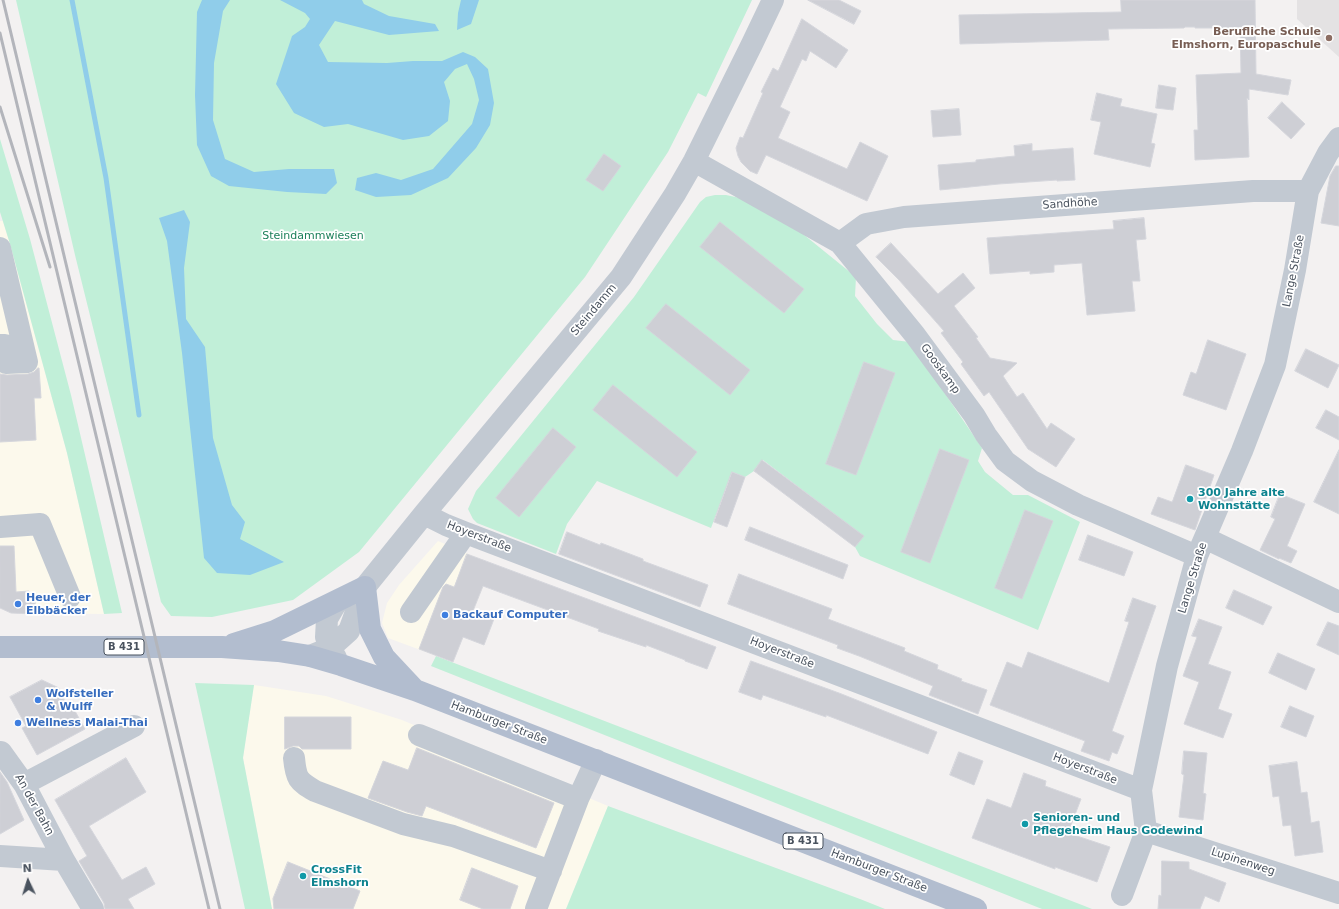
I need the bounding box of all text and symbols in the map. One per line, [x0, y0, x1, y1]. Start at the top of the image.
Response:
place label: Berufliche Schule Elmshorn, Europaschule [1171, 25, 1321, 51]
marker: Berufliche Schule Elmshorn, Europaschule [1324, 33, 1334, 43]
street label: Sandhöhe [1042, 195, 1098, 213]
park label: Steindammwiesen [262, 229, 364, 243]
street label: Lange Straße [1281, 234, 1307, 308]
street label: Steindamm [569, 282, 619, 338]
street label: Gooskamp [918, 342, 962, 396]
place label: 300 Jahre alte Wohnstätte [1198, 486, 1285, 512]
marker: 300 Jahre alte Wohnstätte [1185, 494, 1195, 504]
street label: Hoyerstraße [445, 519, 513, 555]
street label: Lange Straße [1176, 541, 1210, 615]
place label: Heuer, der Elbbäcker [26, 591, 91, 617]
marker: Heuer, der Elbbäcker [13, 599, 23, 609]
place label: Backauf Computer [453, 608, 567, 622]
marker: Backauf Computer [440, 610, 450, 620]
street label: Hoyerstraße [748, 635, 816, 671]
road number: B 431 [104, 639, 144, 655]
place label: Wolfsteller & Wulff [46, 687, 114, 713]
marker: Wolfsteller & Wulff [33, 695, 43, 705]
street label: Hamburger Straße [449, 699, 549, 747]
place label: Wellness Malai-Thai [26, 716, 148, 730]
marker: Wellness Malai-Thai [13, 718, 23, 728]
street label: Hoyerstraße [1051, 751, 1119, 787]
street label: An der Bahn [12, 772, 56, 838]
place label: Senioren- und Pflegeheim Haus Godewind [1033, 811, 1203, 837]
marker: Senioren- und Pflegeheim Haus Godewind [1020, 819, 1030, 829]
road number: B 431 [783, 833, 823, 849]
street label: Lupinenweg [1209, 845, 1277, 879]
street label: Hamburger Straße [829, 847, 929, 895]
north arrow [8, 861, 48, 901]
text: N [22, 862, 32, 875]
place label: CrossFit Elmshorn [311, 863, 369, 889]
marker: CrossFit Elmshorn [298, 871, 308, 881]

